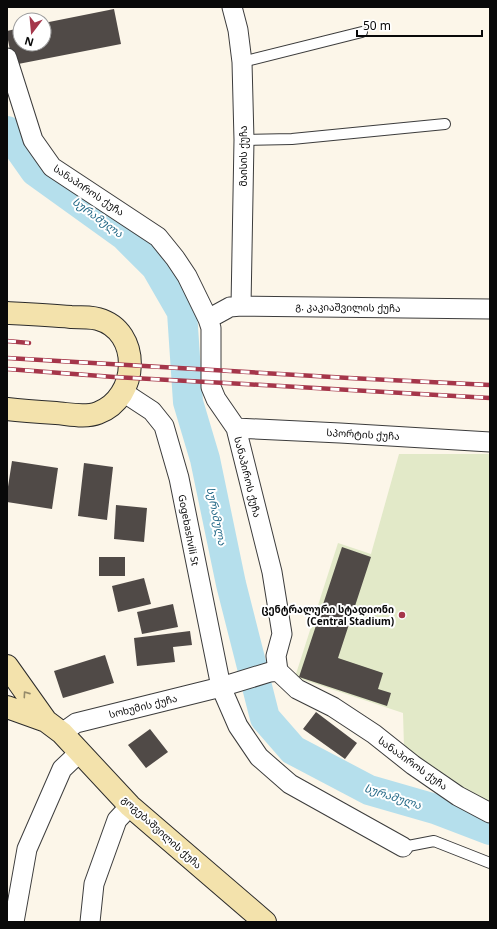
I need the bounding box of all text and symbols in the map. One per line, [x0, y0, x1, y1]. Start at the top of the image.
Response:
north arrow [12, 12, 52, 52]
scale bar [357, 12, 482, 38]
text: 50 m [363, 17, 391, 34]
text: N [23, 34, 35, 51]
street label: მაისის ქუჩა [236, 125, 250, 187]
street label: სანაპიროს ქუჩა [51, 161, 127, 219]
water label: სურამულა [70, 194, 127, 241]
street label: გ. კაკიაშვილის ქუჩა [295, 299, 401, 315]
street label: სპორტის ქუჩა [326, 425, 400, 443]
street label: სანაპიროს ქუჩა [231, 435, 265, 519]
water label: სურამულა [204, 485, 231, 547]
street label: Gogebashvili St [175, 493, 203, 567]
place label: ცენტრალური სტადიონი (Central Stadium) [261, 602, 394, 628]
marker: ცენტრალური სტადიონი (Central Stadium) [397, 610, 407, 620]
one-way arrow [24, 691, 31, 698]
street label: სოხუმის ქუჩა [107, 691, 179, 721]
street label: სანაპიროს ქუჩა [375, 733, 451, 793]
water label: სურამულა [362, 780, 424, 813]
street label: გოგებაშვილის ქუჩა [119, 792, 205, 872]

